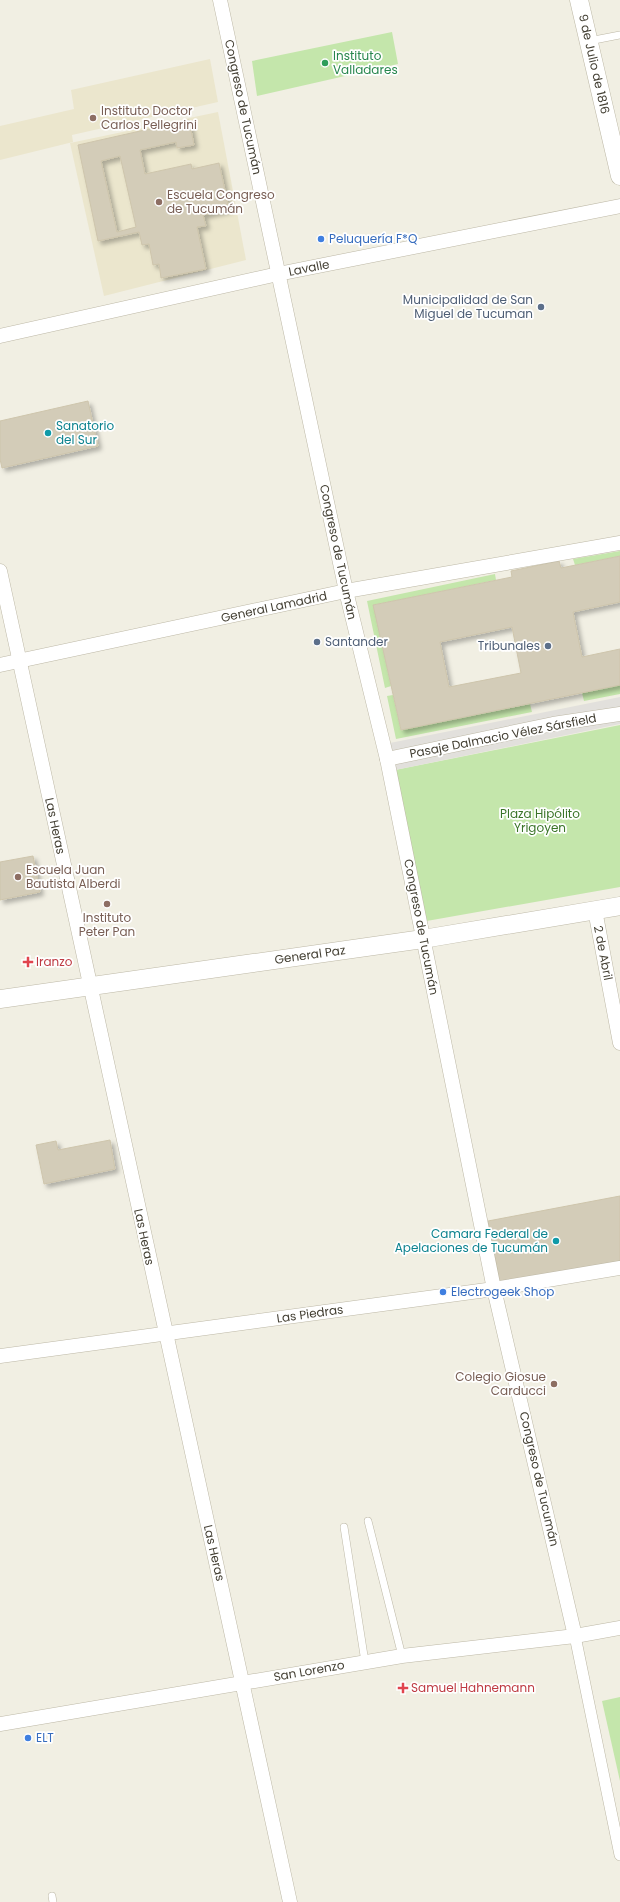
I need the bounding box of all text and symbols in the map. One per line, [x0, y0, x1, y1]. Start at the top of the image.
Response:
street label: 9 de Julio de 1816 [575, 12, 614, 115]
street label: Congreso de Tucumán [221, 38, 266, 176]
place label: Instituto Valladares [333, 47, 398, 78]
marker: Instituto Valladares [320, 58, 330, 68]
place label: Instituto Doctor Carlos Pellegrini [101, 102, 197, 133]
marker: Instituto Doctor Carlos Pellegrini [88, 113, 98, 123]
place label: Escuela Congreso de Tucumán [167, 186, 275, 217]
marker: Escuela Congreso de Tucumán [154, 197, 164, 207]
place label: Peluquería F*Q [329, 230, 418, 247]
marker: Peluquería F*Q [316, 234, 326, 244]
street label: Lavalle [287, 255, 331, 280]
place label: Municipalidad de San Miguel de Tucuman [403, 291, 533, 322]
marker: Municipalidad de San Miguel de Tucuman [536, 302, 546, 312]
place label: Sanatorio del Sur [56, 417, 114, 448]
marker: Sanatorio del Sur [43, 428, 53, 438]
street label: Congreso de Tucumán [316, 483, 361, 621]
street label: General Lamadrid [219, 587, 329, 626]
place label: Santander [325, 633, 389, 650]
marker: Santander [312, 637, 322, 647]
place label: Tribunales [478, 637, 540, 654]
marker: Tribunales [543, 641, 553, 651]
street label: Pasaje Dalmacio Vélez Sársfield [408, 709, 598, 762]
street label: Las Heras [41, 796, 70, 856]
park label: Plaza Hipólito Yrigoyen [500, 805, 580, 836]
street label: Congreso de Tucumán [400, 858, 443, 996]
place label: Escuela Juan Bautista Alberdi [26, 861, 121, 892]
marker: Escuela Juan Bautista Alberdi [13, 872, 23, 882]
marker: Instituto Peter Pan [102, 899, 112, 909]
place label: Instituto Peter Pan [79, 909, 135, 940]
street label: 2 de Abril [590, 924, 617, 982]
street label: General Paz [274, 941, 346, 968]
place label: Iranzo [36, 953, 73, 970]
marker: Iranzo [23, 957, 33, 967]
street label: Las Heras [130, 1207, 159, 1267]
place label: Camara Federal de Apelaciones de Tucumán [395, 1225, 548, 1256]
marker: Camara Federal de Apelaciones de Tucumán [551, 1236, 561, 1246]
place label: Electrogeek Shop [451, 1283, 554, 1300]
marker: Electrogeek Shop [438, 1287, 448, 1297]
street label: Las Piedras [276, 1300, 344, 1327]
place label: Colegio Giosue Carducci [455, 1368, 546, 1399]
marker: Colegio Giosue Carducci [549, 1379, 559, 1389]
street label: Congreso de Tucumán [516, 1410, 563, 1548]
street label: Las Heras [200, 1523, 229, 1583]
street label: San Lorenzo [272, 1656, 346, 1685]
place label: Samuel Hahnemann [411, 1679, 535, 1696]
marker: Samuel Hahnemann [398, 1683, 408, 1693]
place label: ELT [36, 1729, 54, 1746]
marker: ELT [23, 1733, 33, 1743]

